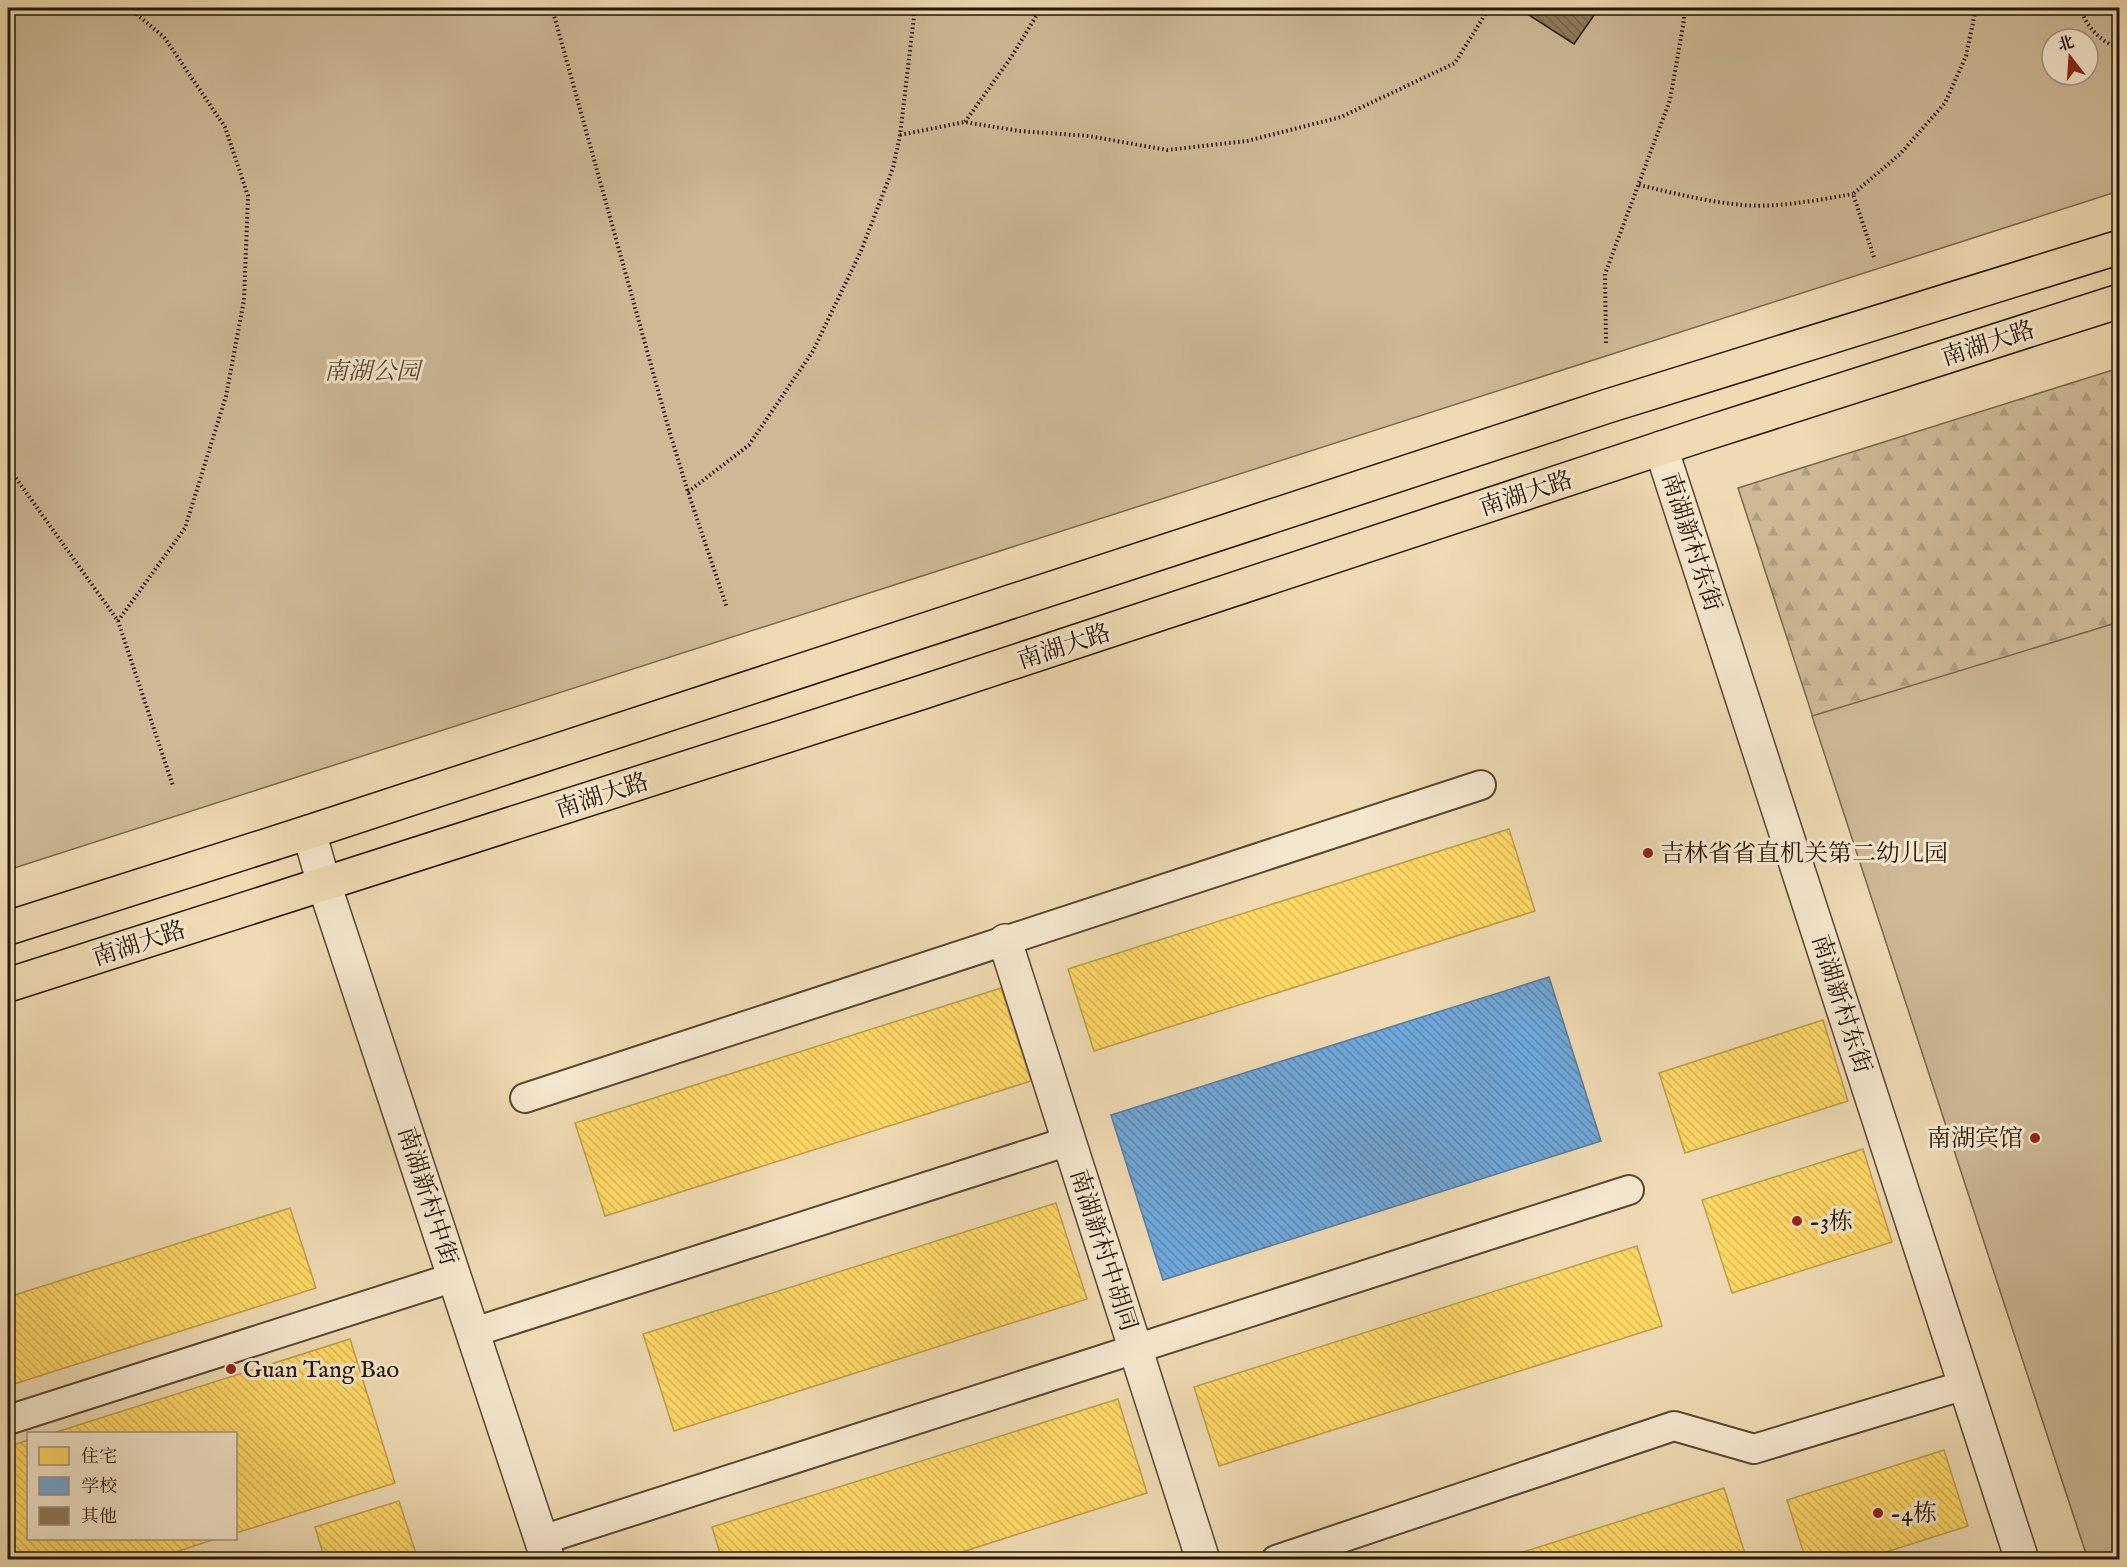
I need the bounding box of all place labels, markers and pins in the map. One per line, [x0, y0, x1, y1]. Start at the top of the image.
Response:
place label: 吉林省省直机关第二幼儿园 [1660, 839, 1948, 870]
marker: 吉林省省直机关第二幼儿园 [1641, 846, 1655, 860]
place label: 南湖宾馆 [1927, 1124, 2023, 1155]
marker: 南湖宾馆 [2028, 1131, 2042, 1145]
place label: -3栋 [1809, 1207, 1853, 1238]
marker: -3栋 [1790, 1214, 1804, 1228]
place label: Guan Tang Bao [243, 1355, 399, 1386]
marker: Guan Tang Bao [224, 1362, 238, 1376]
place label: -4栋 [1890, 1499, 1937, 1530]
marker: -4栋 [1871, 1506, 1885, 1520]

